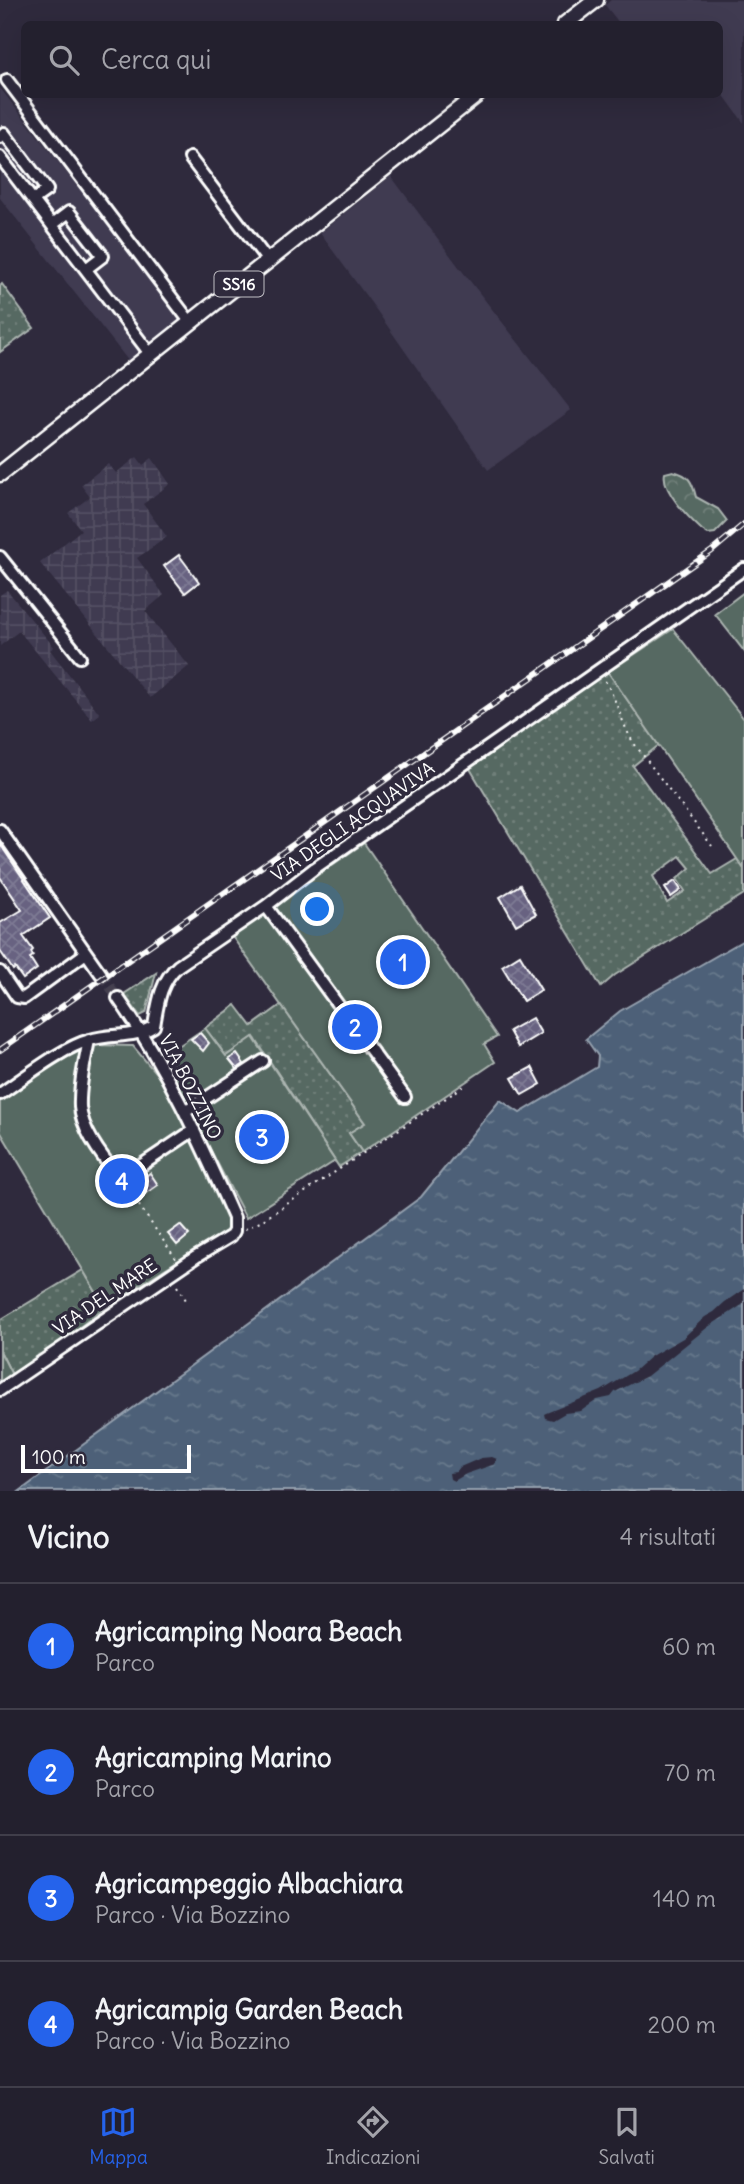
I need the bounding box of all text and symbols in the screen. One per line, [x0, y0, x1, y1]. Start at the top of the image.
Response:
search box [21, 21, 723, 98]
icon: search [45, 41, 83, 79]
text: Cerca qui [101, 43, 211, 76]
road number: SS16 [215, 272, 264, 296]
street label: VIA DEGLI ACQUAVIVA [267, 756, 439, 887]
your location [300, 892, 334, 926]
pin: 1 [380, 936, 426, 988]
pin: 2 [332, 1001, 378, 1053]
street label: VIA BOZZINO [154, 1030, 227, 1143]
pin: 3 [239, 1111, 285, 1163]
pin: 4 [99, 1155, 145, 1207]
street label: VIA DEL MARE [48, 1253, 161, 1340]
scale bar [21, 1442, 191, 1474]
text: 100 m [32, 1445, 86, 1469]
text: Vicino [28, 1518, 110, 1556]
text: 4 risultati [620, 1522, 716, 1551]
text: Agricamping Noara Beach [95, 1615, 402, 1648]
text: 1 [46, 1632, 56, 1661]
text: 60 m [662, 1632, 716, 1661]
text: Parco [95, 1648, 155, 1677]
text: Agricamping Marino [95, 1741, 332, 1774]
text: 2 [45, 1758, 57, 1787]
text: 70 m [664, 1758, 716, 1787]
text: Parco [95, 1774, 155, 1803]
text: Agricampeggio Albachiara [95, 1867, 403, 1900]
text: 3 [44, 1884, 58, 1913]
text: 140 m [653, 1884, 716, 1913]
text: Parco · Via Bozzino [95, 1900, 290, 1929]
text: Agricampig Garden Beach [95, 1993, 403, 2026]
text: 4 [44, 2010, 58, 2039]
text: 200 m [647, 2010, 716, 2039]
text: Parco · Via Bozzino [95, 2026, 290, 2055]
tab: Mappa [89, 2103, 148, 2169]
tab: Indicazioni [326, 2103, 420, 2169]
tab: Salvati [599, 2103, 655, 2169]

